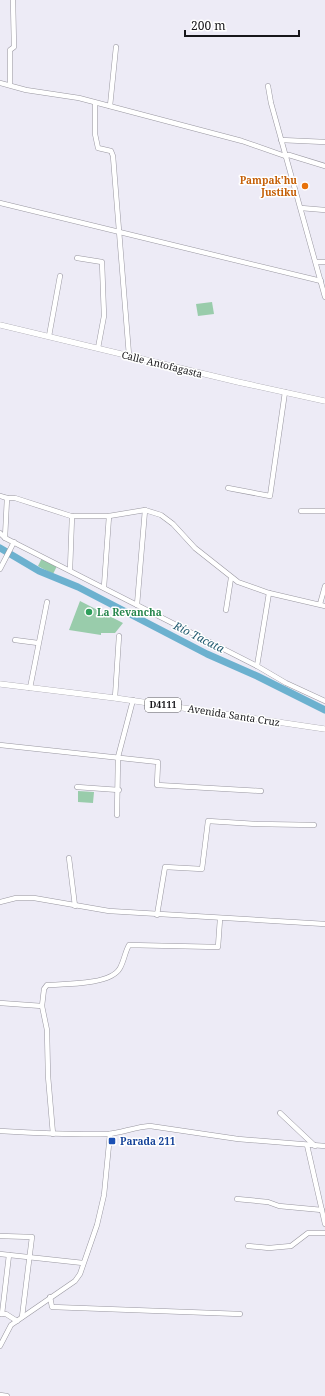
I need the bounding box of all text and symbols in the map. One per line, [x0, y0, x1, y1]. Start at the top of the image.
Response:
scale bar [185, 12, 299, 38]
text: 200 m [191, 17, 226, 34]
place label: Pampak'hu Justiku [240, 173, 297, 199]
marker: Pampak'hu Justiku [300, 181, 310, 191]
street label: Calle Antofagasta [120, 347, 204, 381]
place label: La Revancha [97, 605, 162, 619]
marker: La Revancha [84, 607, 94, 617]
water label: Río Tacata [171, 617, 228, 656]
road number: D4111 [145, 698, 181, 712]
street label: Avenida Santa Cruz [187, 701, 281, 729]
place label: Parada 211 [120, 1134, 176, 1148]
marker: Parada 211 [107, 1136, 117, 1146]

